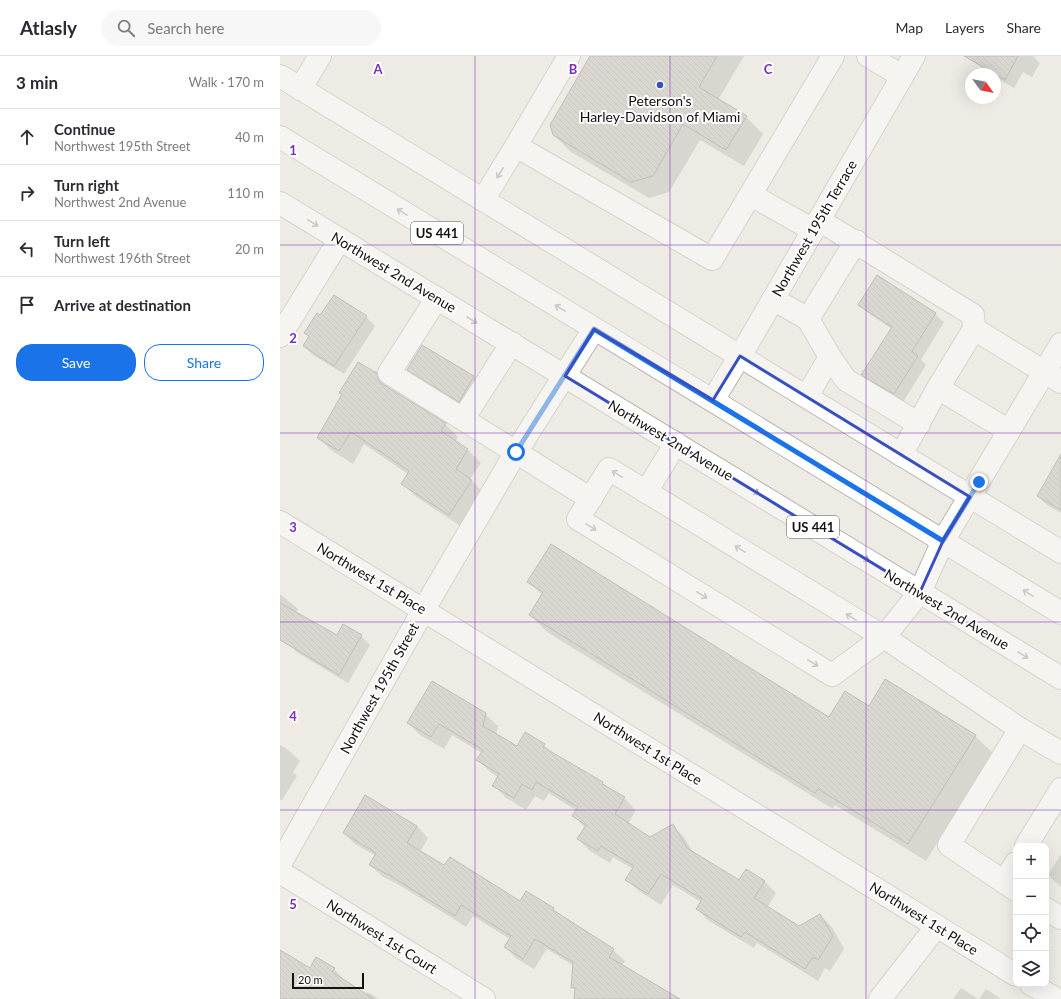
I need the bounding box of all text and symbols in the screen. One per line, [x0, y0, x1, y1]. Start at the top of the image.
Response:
search box [101, 10, 381, 46]
text: Atlasly [20, 16, 77, 39]
icon: search [115, 17, 137, 39]
text: Search here [147, 19, 225, 37]
text: Map [895, 19, 923, 36]
text: Layers [945, 19, 985, 36]
text: Share [1007, 19, 1041, 36]
text: A [372, 61, 383, 77]
text: B [569, 61, 578, 77]
text: C [764, 61, 773, 77]
north arrow [965, 68, 1001, 104]
text: 3 min [16, 72, 58, 93]
text: Walk · 170 m [188, 74, 264, 90]
marker: Peterson's Harley-Davidson of Miami [655, 80, 665, 90]
place label: Peterson's Harley-Davidson of Miami [580, 92, 740, 125]
text: Continue [54, 120, 115, 138]
icon: ahead [16, 126, 38, 148]
text: 40 m [235, 129, 264, 145]
text: Northwest 195th Street [54, 138, 190, 154]
text: 1 [289, 142, 297, 158]
street label: Northwest 195th Terrace [768, 157, 860, 299]
one-way arrow [495, 167, 503, 179]
text: Turn right [54, 176, 119, 194]
icon: right [16, 182, 38, 204]
text: 110 m [227, 185, 264, 201]
text: Northwest 2nd Avenue [54, 194, 186, 210]
one-way arrow [396, 207, 408, 215]
one-way arrow [307, 219, 319, 227]
road number: US 441 [411, 222, 463, 244]
street label: Northwest 2nd Avenue [329, 228, 459, 316]
text: Turn left [54, 232, 110, 250]
icon: left [16, 238, 38, 260]
text: 20 m [235, 241, 264, 257]
text: Northwest 196th Street [54, 250, 190, 266]
icon: arrive [16, 294, 38, 316]
text: Arrive at destination [54, 296, 191, 314]
one-way arrow [554, 304, 566, 312]
one-way arrow [466, 316, 478, 324]
text: 2 [289, 330, 297, 346]
button: Save [16, 344, 136, 381]
button: Share [144, 344, 264, 381]
street label: Northwest 2nd Avenue [606, 396, 736, 484]
route start [507, 443, 525, 461]
one-way arrow [612, 470, 623, 478]
route end [970, 473, 988, 491]
one-way arrow [748, 486, 759, 495]
road number: US 441 [787, 516, 839, 538]
text: 3 [289, 519, 297, 535]
one-way arrow [585, 523, 596, 531]
street label: Northwest 1st Place [314, 539, 430, 617]
one-way arrow [735, 545, 746, 553]
one-way arrow [858, 555, 870, 563]
street label: Northwest 2nd Avenue [882, 565, 1012, 653]
one-way arrow [1022, 588, 1034, 596]
one-way arrow [696, 592, 708, 600]
one-way arrow [845, 612, 857, 620]
street label: Northwest 195th Street [336, 620, 422, 756]
one-way arrow [1017, 651, 1028, 659]
one-way arrow [807, 660, 819, 668]
text: 4 [289, 708, 297, 724]
street label: Northwest 1st Place [591, 708, 705, 788]
map controls [1013, 843, 1049, 987]
button: + [1013, 843, 1049, 879]
street label: Northwest 1st Place [867, 878, 981, 958]
button: − [1013, 879, 1049, 915]
street label: Northwest 1st Court [324, 895, 440, 977]
text: 5 [289, 896, 297, 912]
button: locate [1013, 915, 1049, 951]
button: layers [1013, 951, 1049, 987]
scale bar [292, 971, 364, 990]
text: 20 m [298, 973, 323, 986]

